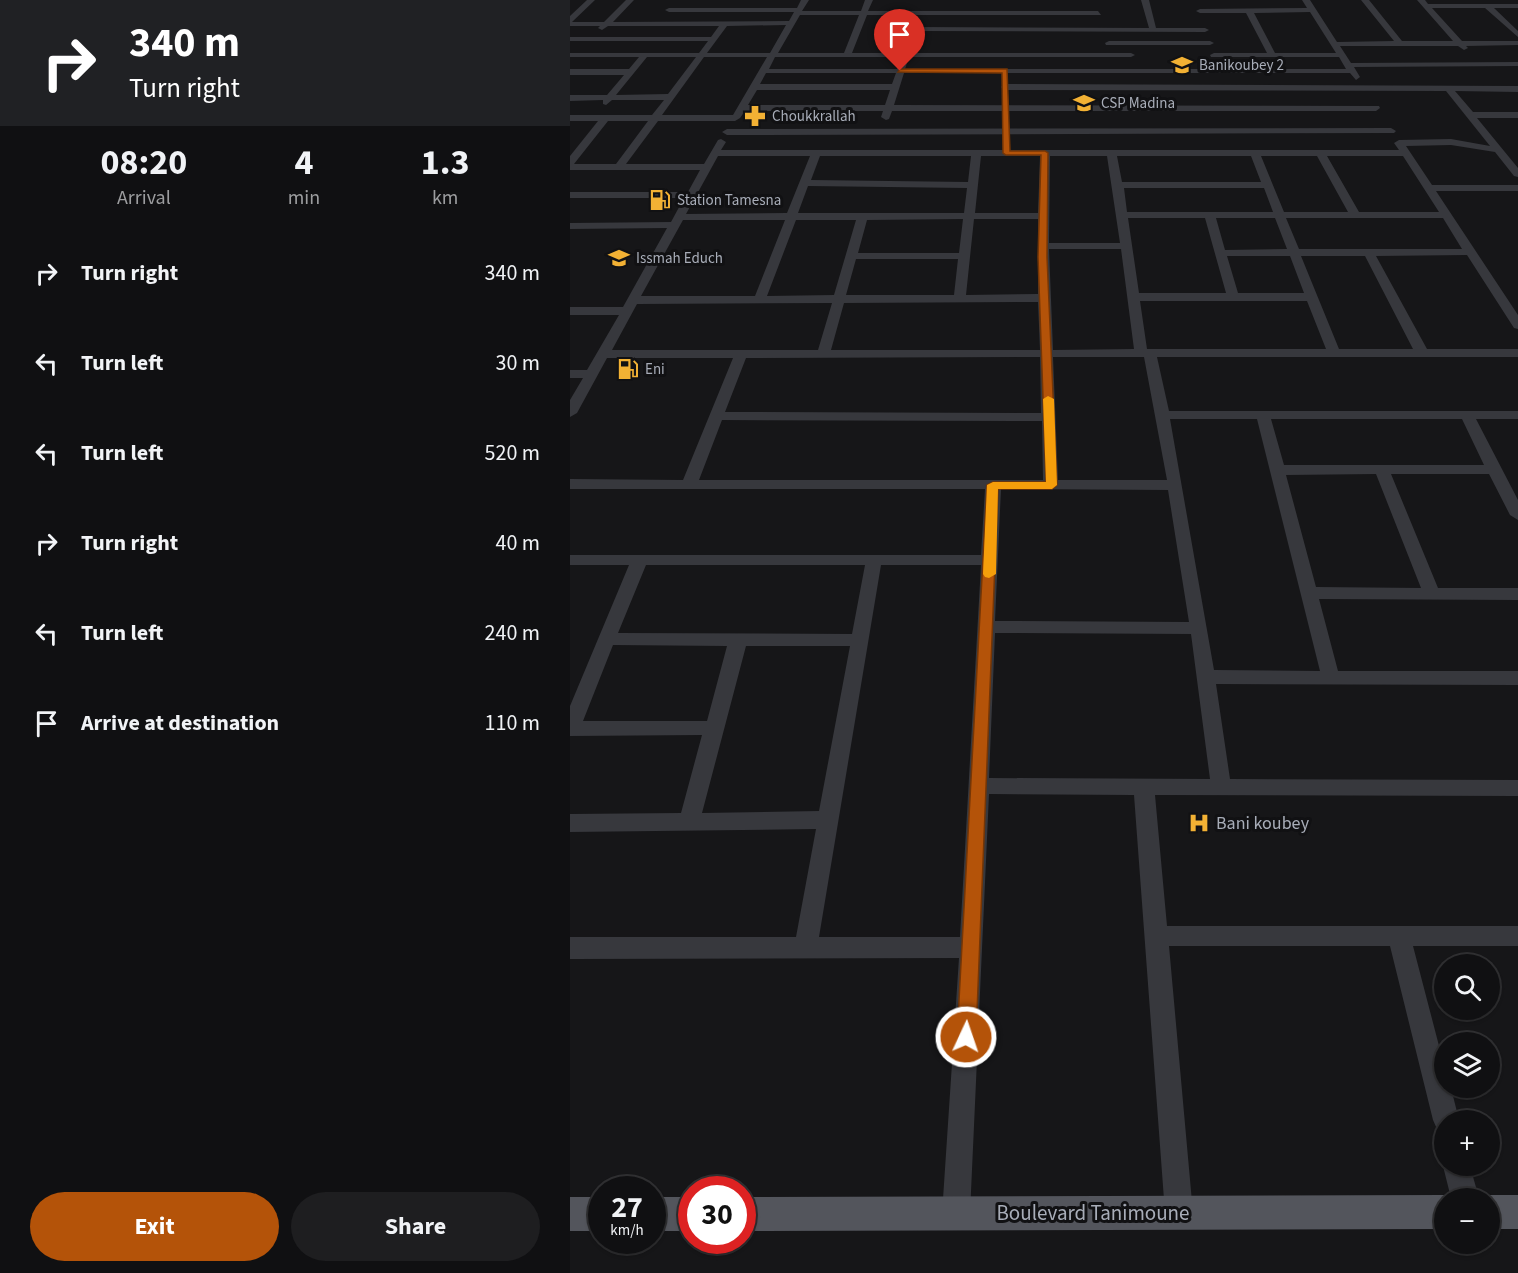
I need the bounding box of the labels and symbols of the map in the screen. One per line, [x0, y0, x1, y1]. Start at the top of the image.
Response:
pin [874, 9, 925, 71]
school or university icon: Banikoubey 2 [1170, 53, 1194, 77]
place label: Banikoubey 2 [1199, 55, 1284, 76]
school or university icon: CSP Madina [1072, 91, 1096, 115]
place label: CSP Madina [1101, 93, 1175, 114]
pharmacy icon: Choukkrallah [743, 104, 767, 128]
place label: Choukkrallah [772, 106, 856, 127]
fuel station icon: Station Tamesna [648, 188, 672, 212]
place label: Station Tamesna [677, 190, 781, 211]
school or university icon: Issmah Educh [607, 246, 631, 270]
place label: Issmah Educh [636, 248, 723, 269]
fuel station icon: Eni [616, 357, 640, 381]
place label: Eni [645, 359, 665, 380]
hospital icon: Bani koubey [1187, 811, 1211, 835]
place label: Bani koubey [1216, 811, 1310, 836]
position arrow [934, 1005, 998, 1069]
speed limit sign: 30 [678, 1176, 756, 1254]
street label: Boulevard Tanimoune [996, 1198, 1190, 1228]

